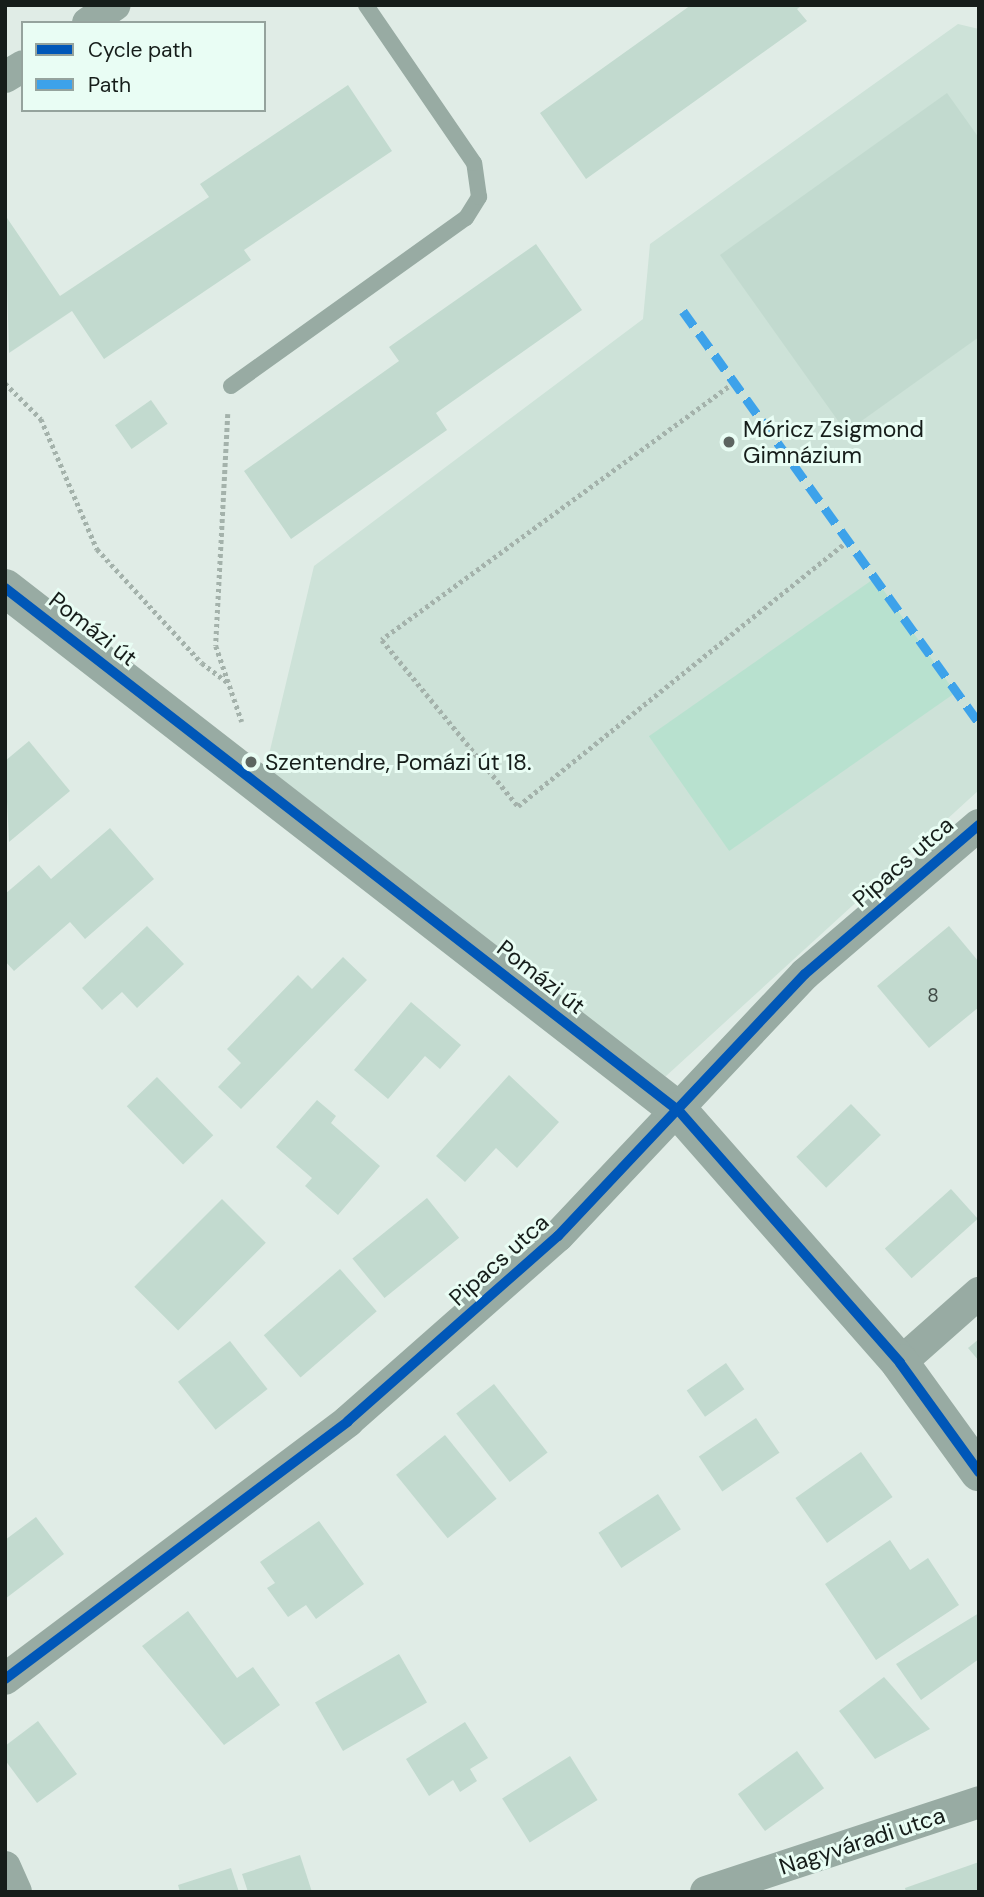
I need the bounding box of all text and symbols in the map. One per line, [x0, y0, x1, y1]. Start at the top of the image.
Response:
legend [21, 21, 266, 112]
text: Cycle path [88, 36, 193, 64]
text: Path [88, 71, 131, 99]
place label: Móricz Zsigmond Gimnázium [743, 415, 924, 469]
marker: Móricz Zsigmond Gimnázium [721, 434, 737, 450]
street label: Pomázi út [44, 586, 142, 672]
place label: Szentendre, Pomázi út 18. [265, 748, 531, 776]
marker: Szentendre, Pomázi út 18. [243, 754, 259, 770]
street label: Pipacs utca [847, 811, 959, 913]
street label: Pomázi út [492, 934, 590, 1020]
house number: 8 [927, 985, 939, 1007]
street label: Pipacs utca [444, 1208, 554, 1312]
street label: Nagyváradi utca [776, 1801, 948, 1881]

